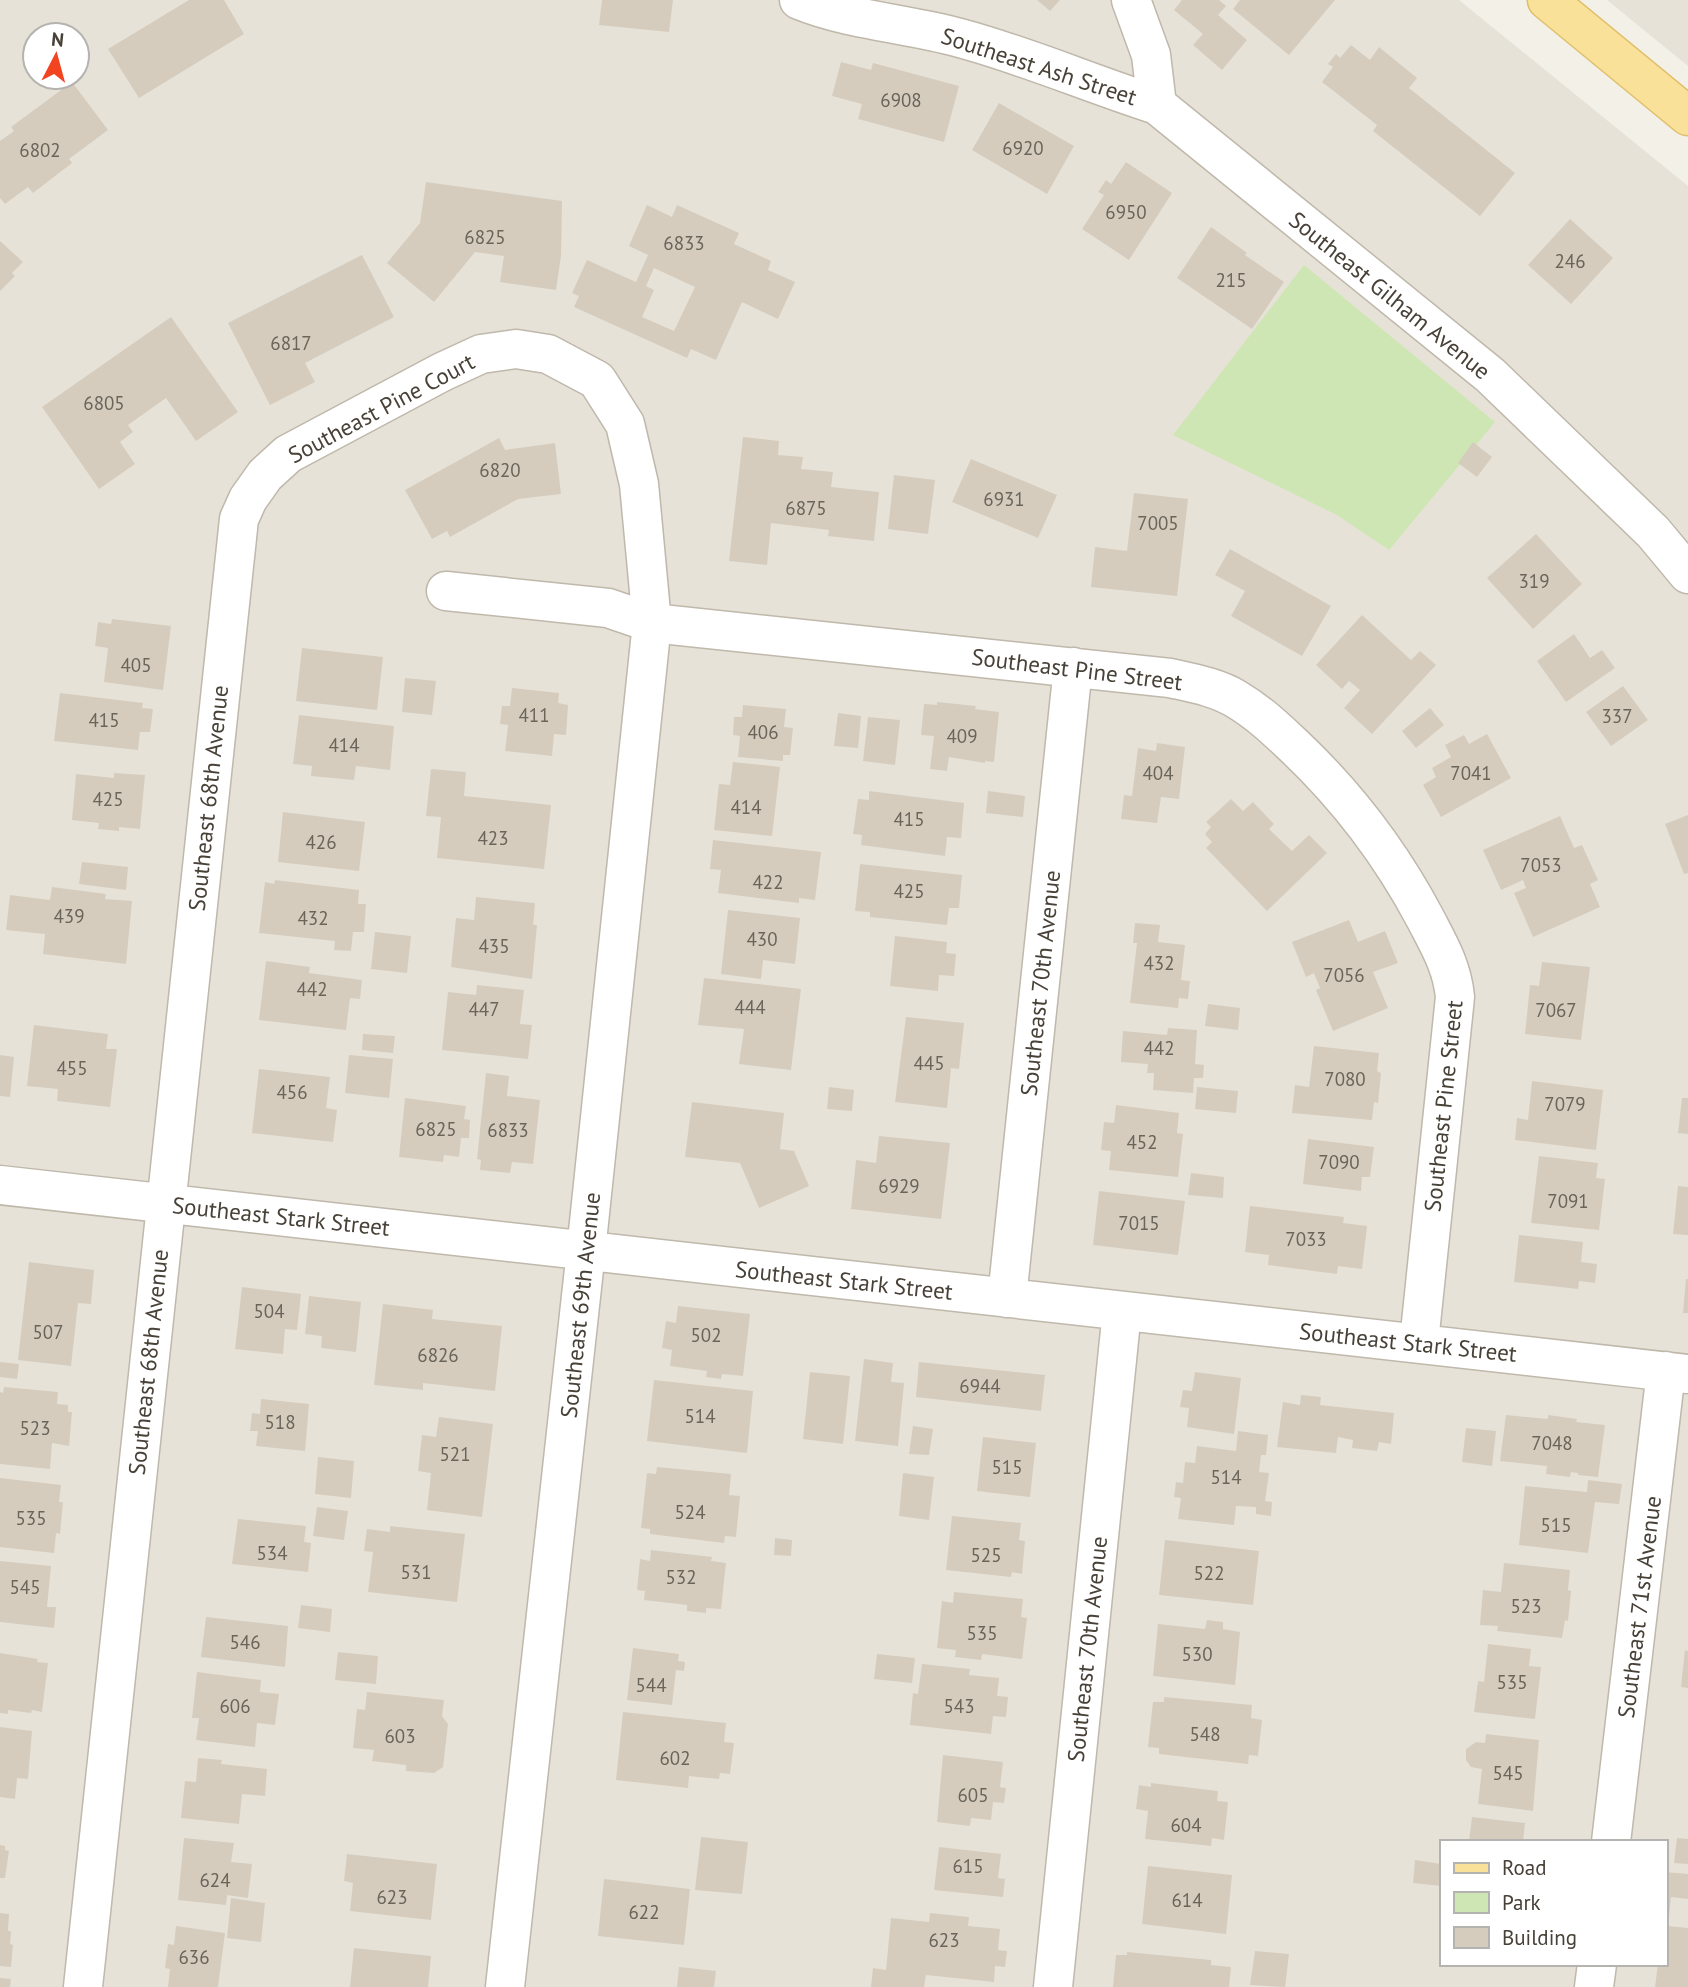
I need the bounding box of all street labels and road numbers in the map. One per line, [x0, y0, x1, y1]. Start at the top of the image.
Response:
street label: Southeast Ash Street [938, 21, 1141, 111]
street label: Southeast Gilham Avenue [1283, 205, 1497, 385]
street label: Southeast Pine Court [283, 347, 479, 469]
street label: Southeast Pine Street [970, 642, 1184, 696]
street label: Southeast 68th Avenue [182, 684, 234, 912]
street label: Southeast 70th Avenue [1014, 869, 1066, 1097]
street label: Southeast Pine Street [1417, 999, 1469, 1213]
street label: Southeast Stark Street [171, 1190, 391, 1242]
street label: Southeast 69th Avenue [554, 1191, 606, 1419]
street label: Southeast 68th Avenue [122, 1248, 174, 1476]
street label: Southeast Stark Street [734, 1254, 954, 1306]
street label: Southeast Stark Street [1298, 1316, 1518, 1368]
street label: Southeast 71st Avenue [1611, 1494, 1667, 1720]
street label: Southeast 70th Avenue [1061, 1535, 1113, 1763]

